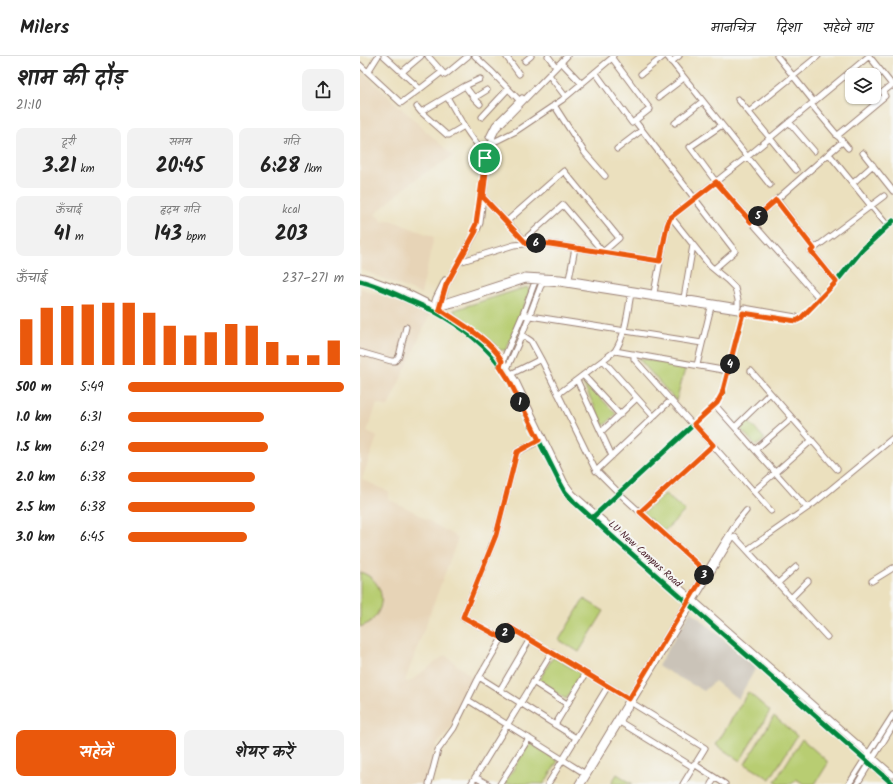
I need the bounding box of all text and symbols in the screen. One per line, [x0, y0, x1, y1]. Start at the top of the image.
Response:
text: Milers [20, 13, 69, 43]
text: मानचित्र [711, 17, 754, 39]
text: दिशा [776, 17, 801, 39]
text: सहेजे गए [823, 17, 873, 39]
text: शाम की दौड़ [16, 62, 125, 97]
map controls [845, 68, 881, 104]
button: layers [845, 68, 881, 104]
button: share [302, 69, 344, 111]
text: 21:10 [16, 95, 41, 116]
text: दूरी [62, 133, 75, 151]
text: समय [169, 133, 191, 151]
text: गति [283, 133, 300, 151]
pin [468, 141, 502, 175]
icon: arrive [474, 147, 496, 169]
text: 3.21 [43, 151, 76, 183]
text: 20:45 [156, 151, 204, 183]
text: 6:28 [261, 151, 300, 183]
text: km [76, 160, 95, 178]
text: /km [300, 160, 322, 178]
text: ऊँचाई [56, 201, 82, 219]
text: हृदय गति [160, 201, 200, 219]
text: kcal [282, 201, 300, 219]
pin: 5 [748, 206, 768, 226]
text: 5 [755, 207, 761, 225]
text: 41 [54, 219, 71, 251]
text: 143 [154, 219, 182, 251]
text: 203 [275, 219, 308, 251]
text: m [71, 228, 84, 246]
text: bpm [182, 228, 206, 246]
pin: 6 [526, 233, 546, 253]
text: 6 [533, 234, 539, 252]
text: ऊँचाई [16, 268, 47, 289]
text: 237–271 m [282, 268, 344, 289]
pin: 4 [720, 354, 740, 374]
text: 4 [727, 355, 733, 373]
text: 500 m [16, 377, 52, 398]
text: 5:49 [80, 377, 104, 398]
pin: 1 [510, 392, 530, 412]
text: 1 [518, 393, 522, 411]
text: 1.0 km [16, 407, 52, 428]
text: 6:31 [80, 407, 102, 428]
text: 1.5 km [16, 437, 52, 458]
text: 6:29 [80, 437, 104, 458]
text: 2.0 km [16, 467, 55, 488]
text: 6:38 [80, 467, 106, 488]
text: 2.5 km [16, 497, 55, 518]
text: 6:38 [80, 497, 106, 518]
street label: LU New Campus Road [605, 517, 686, 592]
text: 3.0 km [16, 527, 55, 548]
text: 6:45 [80, 527, 105, 548]
pin: 3 [694, 565, 714, 585]
text: 3 [701, 566, 707, 584]
pin: 2 [495, 623, 515, 643]
text: 2 [502, 624, 508, 642]
button: सहेजें [16, 730, 176, 776]
button: शेयर करें [184, 730, 344, 776]

